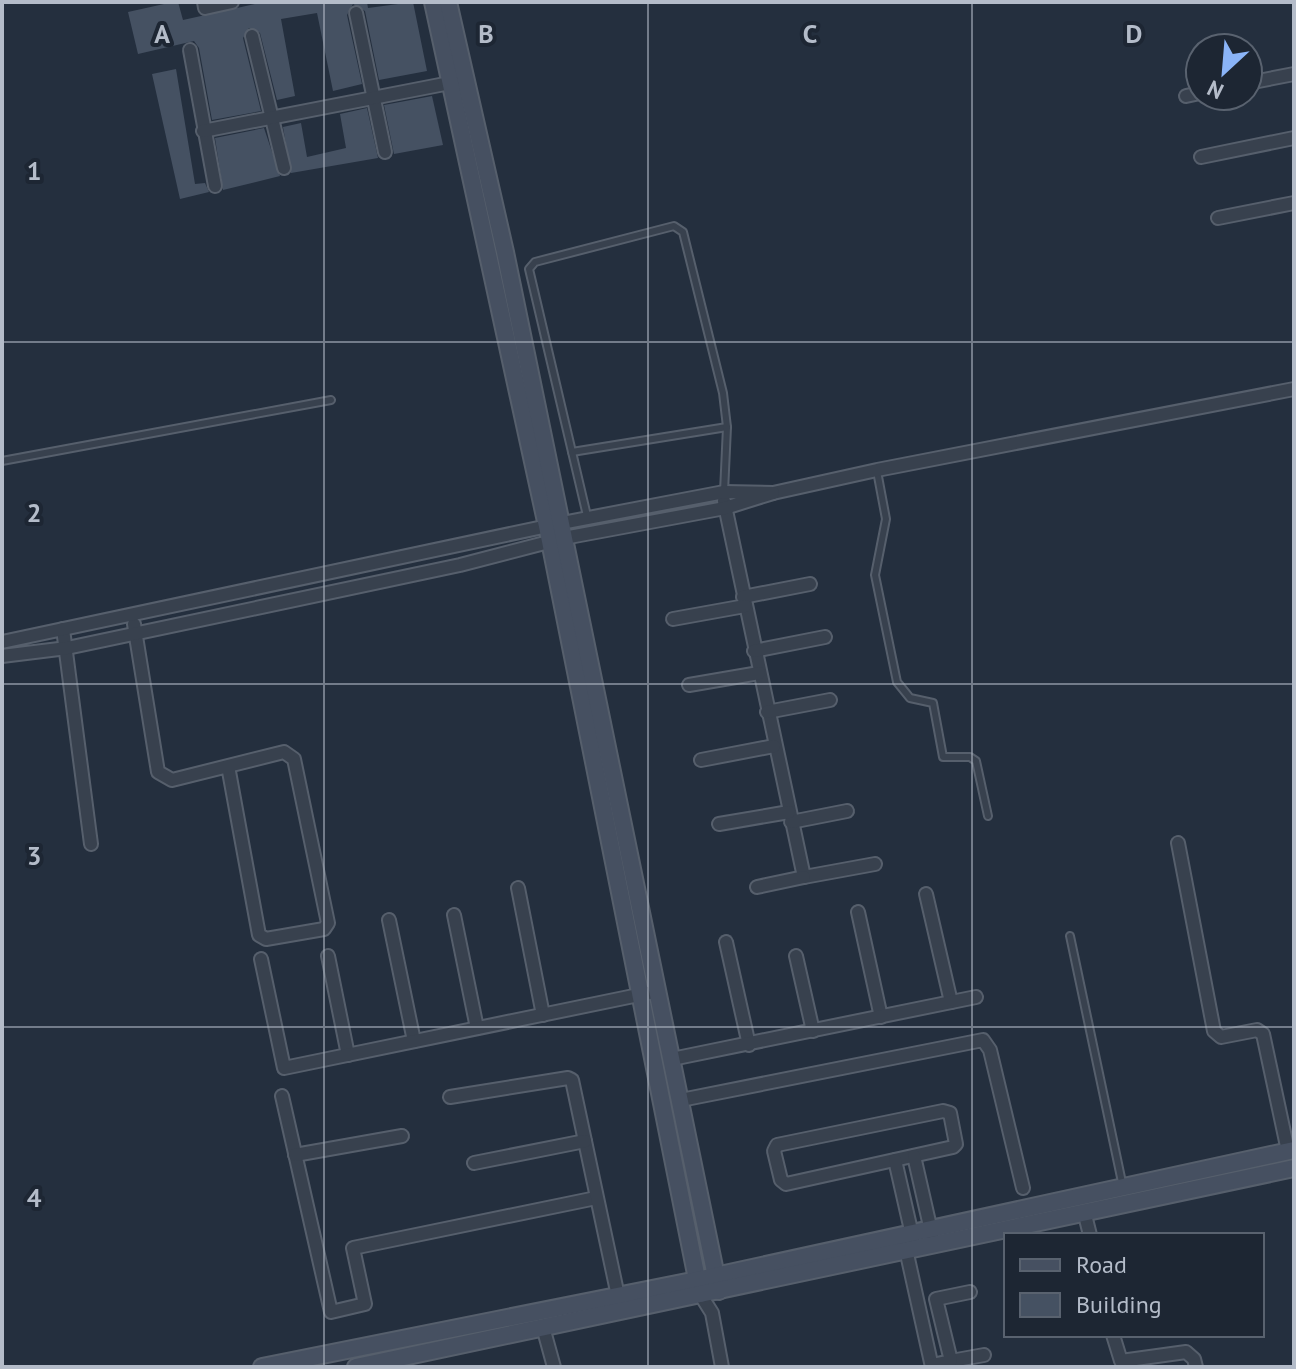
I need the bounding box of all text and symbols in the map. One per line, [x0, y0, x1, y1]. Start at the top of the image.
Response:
text: A [154, 17, 170, 50]
text: B [478, 17, 494, 50]
text: C [803, 17, 817, 50]
text: D [1126, 17, 1142, 50]
north arrow [1184, 32, 1264, 112]
text: N [1203, 74, 1228, 106]
text: 1 [27, 154, 41, 187]
text: 2 [27, 496, 41, 529]
text: 3 [27, 839, 41, 872]
text: 4 [27, 1181, 42, 1214]
legend [1004, 1233, 1264, 1337]
text: Road [1076, 1249, 1127, 1280]
text: Building [1076, 1289, 1162, 1320]

